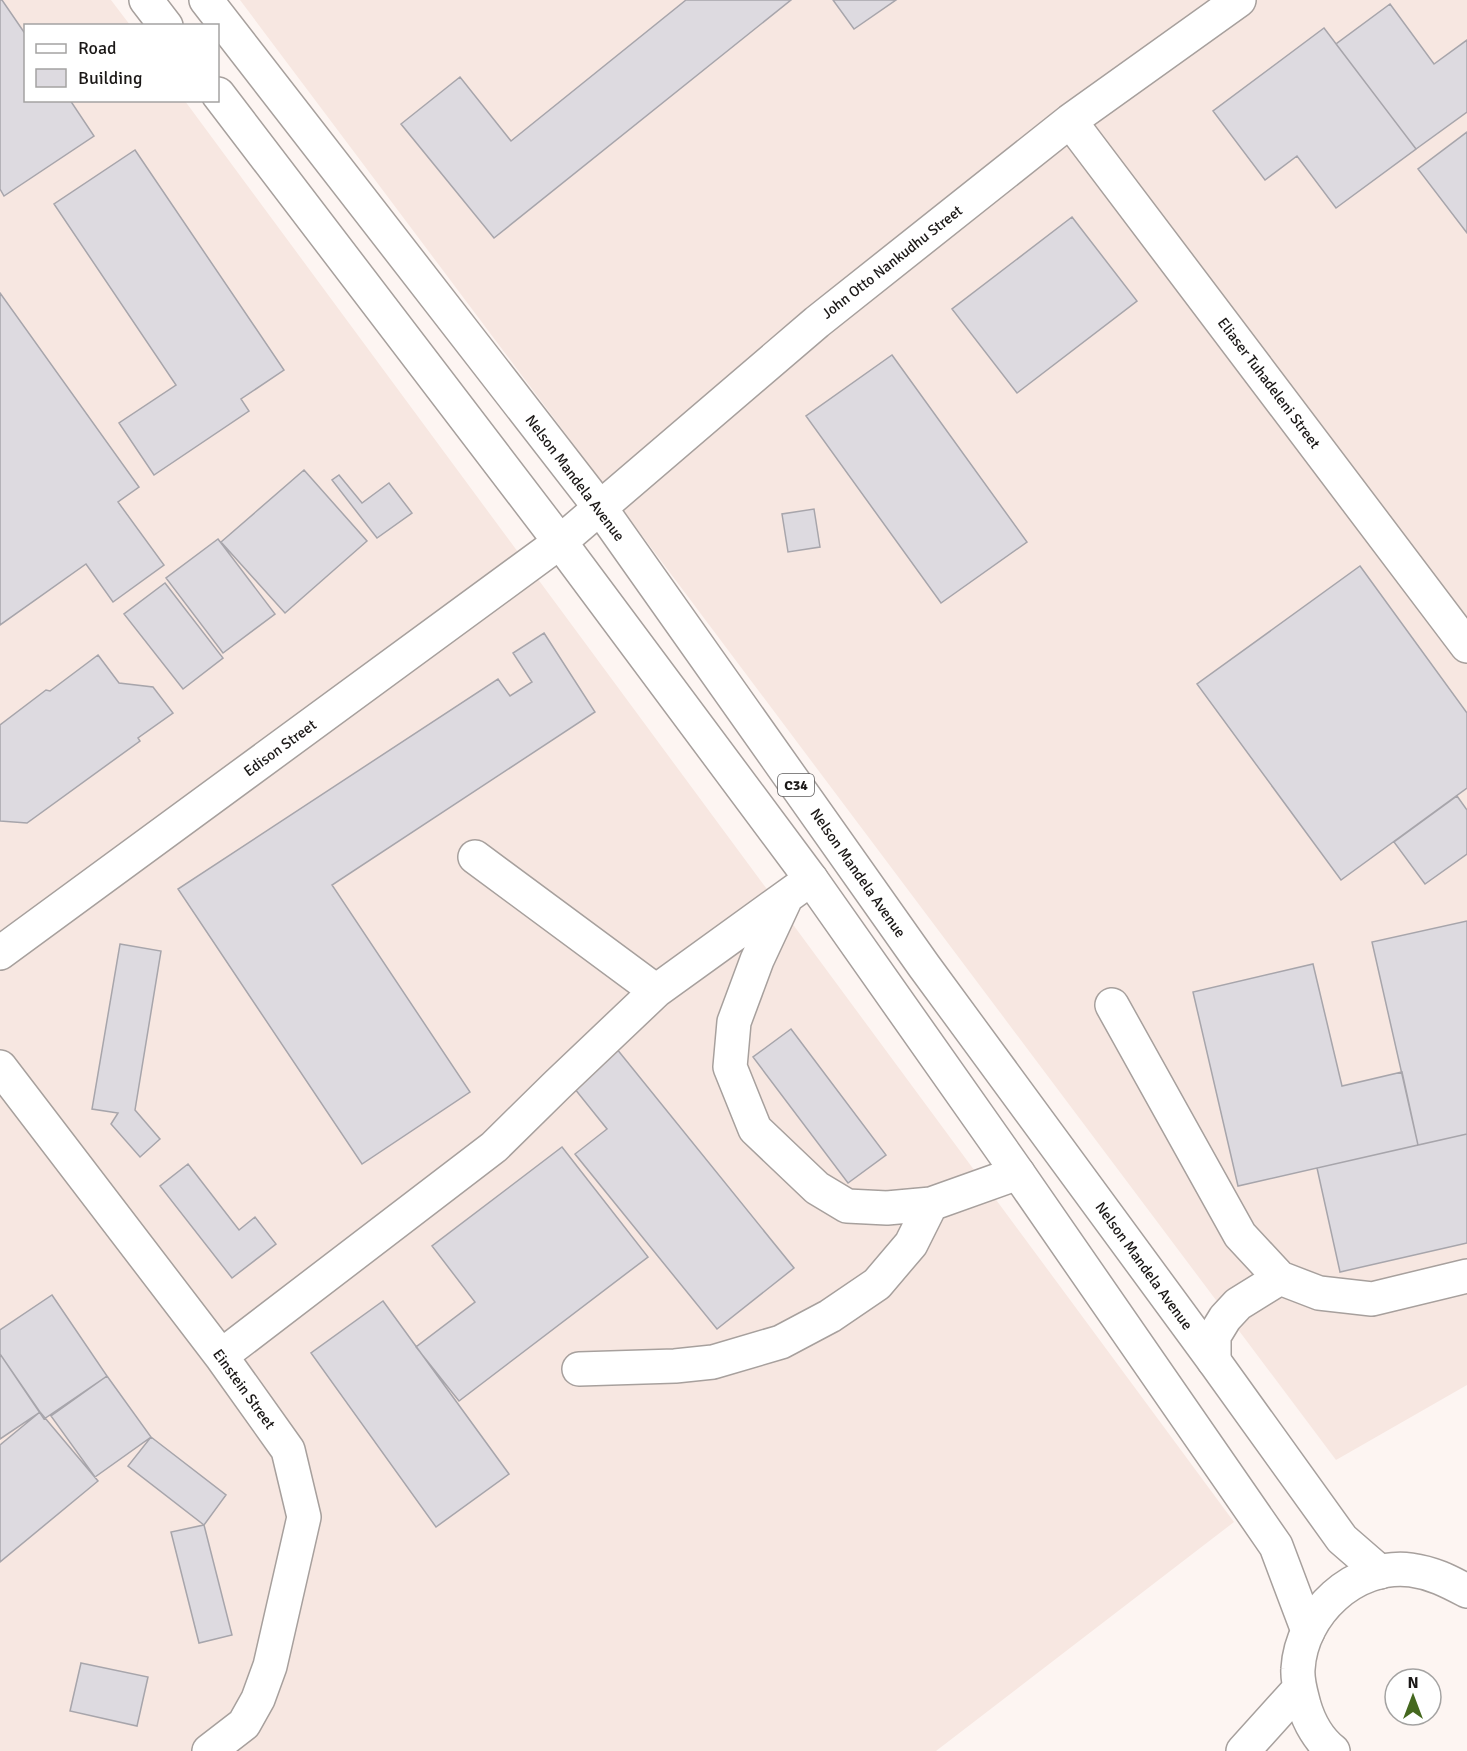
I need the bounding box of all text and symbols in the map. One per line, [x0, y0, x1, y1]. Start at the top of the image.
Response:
legend [24, 24, 219, 102]
text: Road [78, 37, 117, 59]
text: Building [78, 67, 142, 89]
street label: John Otto Nankudhu Street [818, 201, 966, 323]
street label: Eliaser Tuhadeleni Street [1214, 314, 1324, 452]
street label: Nelson Mandela Avenue [522, 411, 628, 545]
street label: Edison Street [240, 716, 320, 780]
road number: C34 [778, 774, 814, 796]
street label: Nelson Mandela Avenue [807, 805, 909, 941]
street label: Nelson Mandela Avenue [1092, 1199, 1196, 1333]
street label: Einstein Street [209, 1345, 279, 1433]
north arrow [1383, 1667, 1443, 1727]
text: N [1407, 1673, 1419, 1693]

